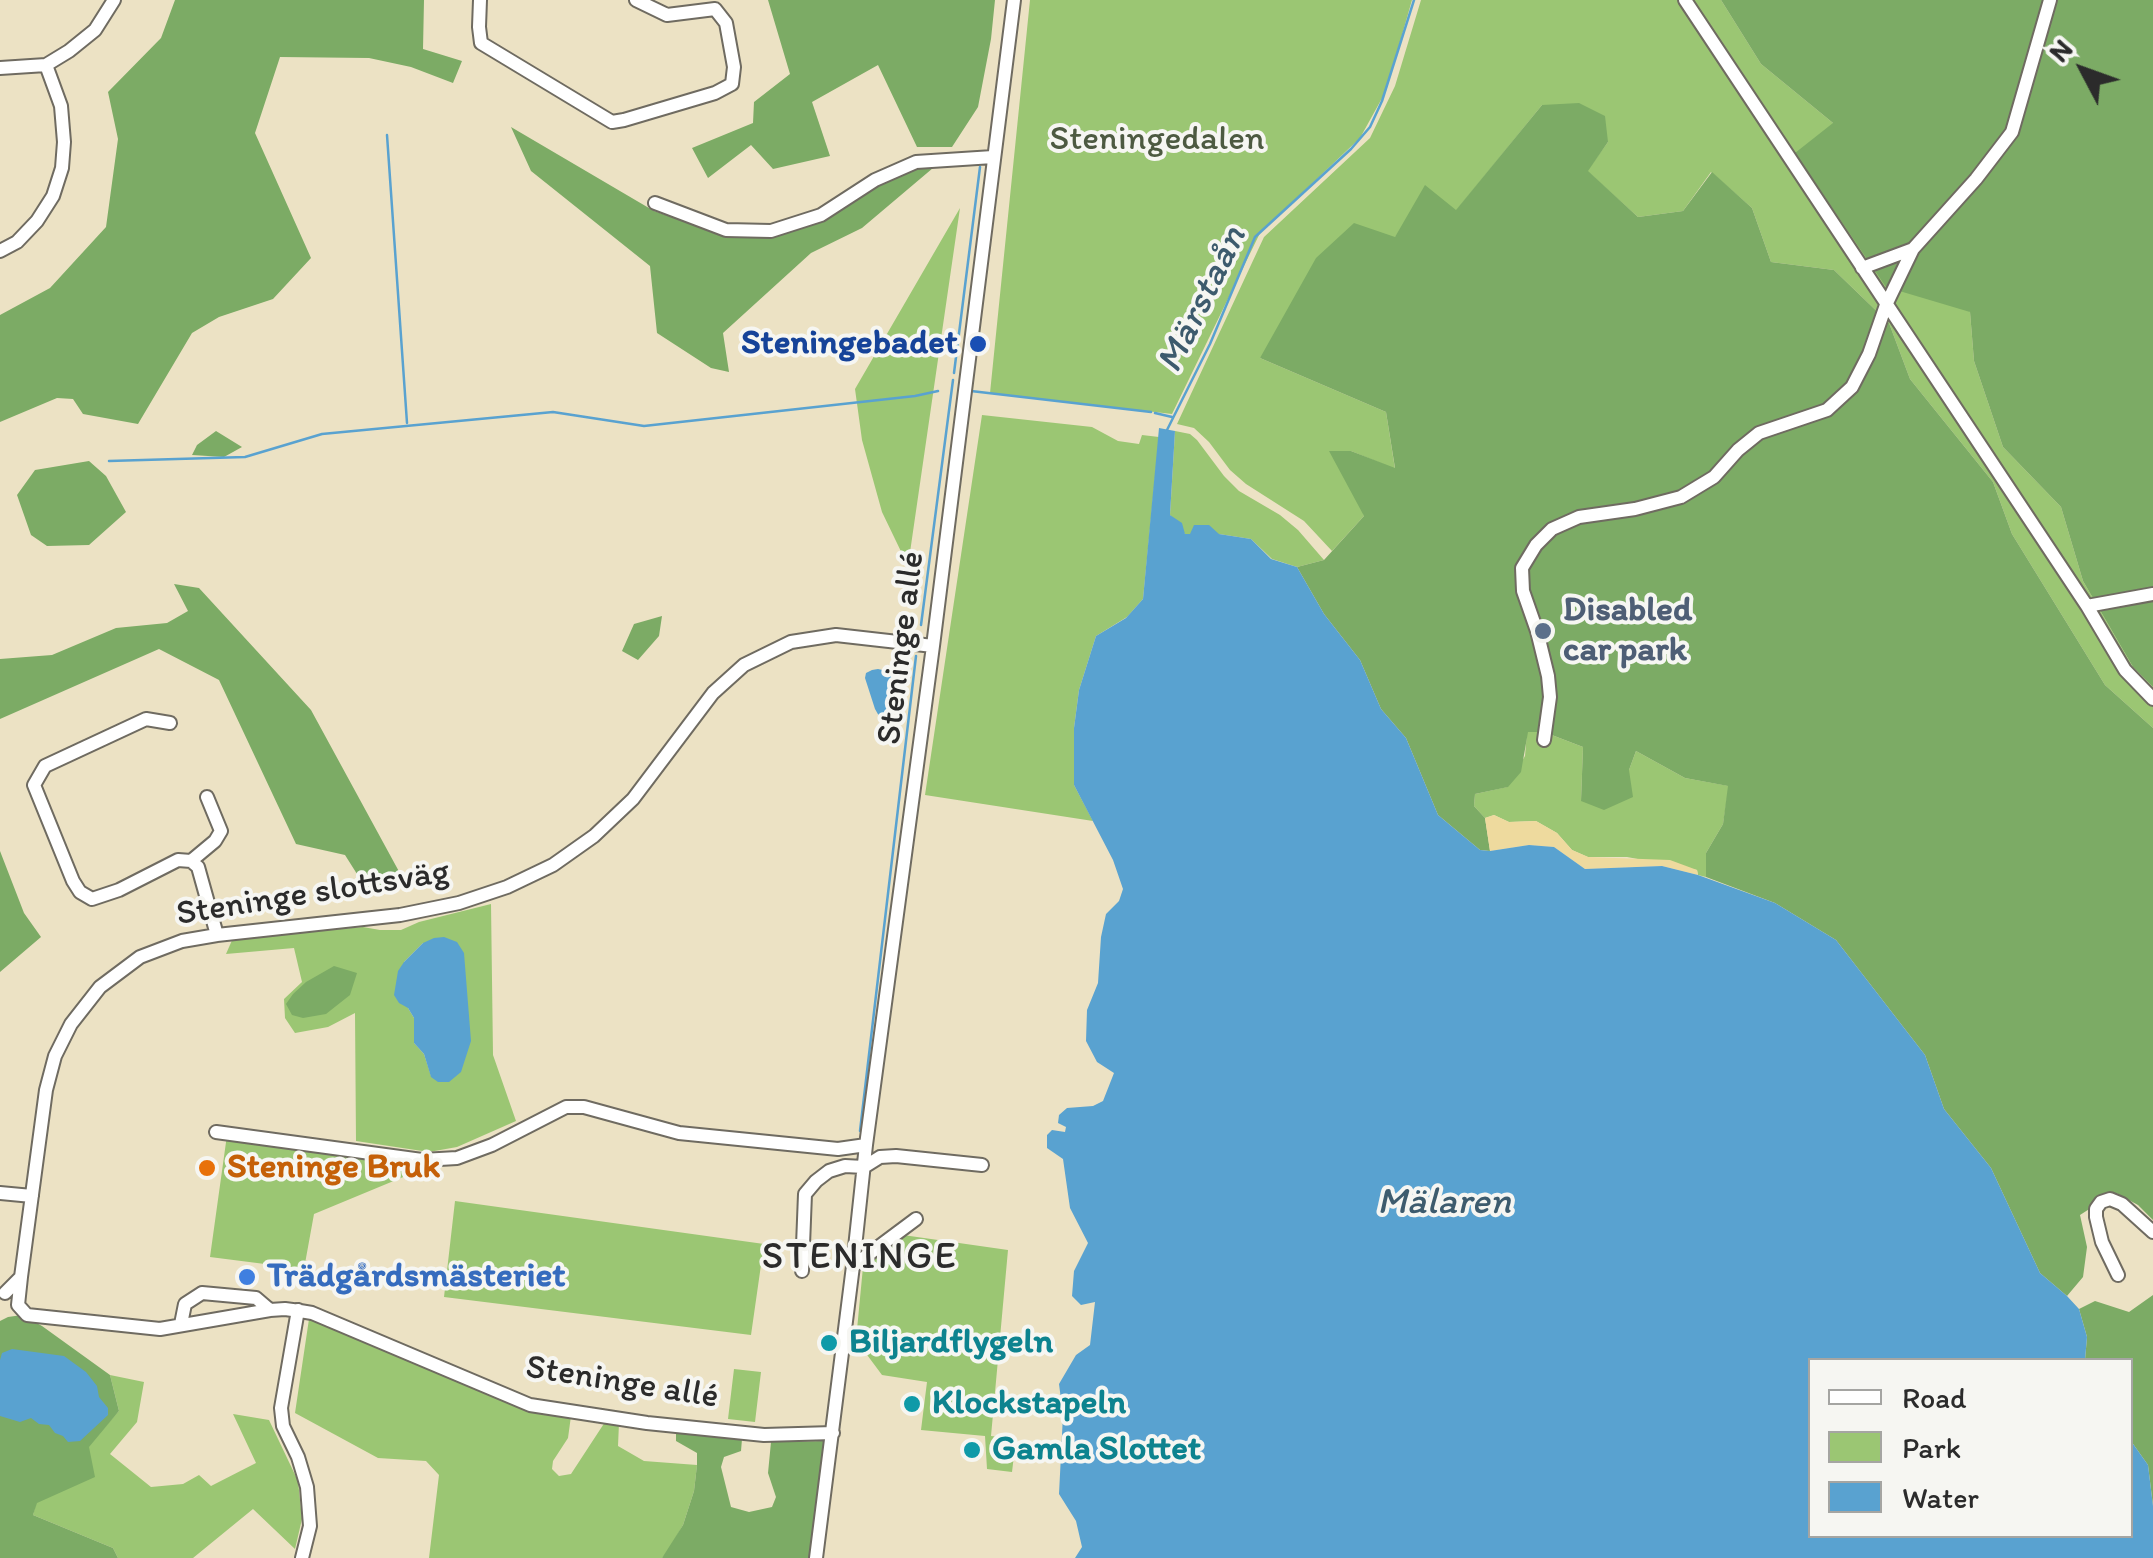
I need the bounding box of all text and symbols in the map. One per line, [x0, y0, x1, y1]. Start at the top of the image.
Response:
north arrow [2033, 20, 2133, 120]
text: N [2041, 32, 2079, 69]
park label: Steningedalen [1049, 119, 1265, 161]
water label: Märstaån [1148, 219, 1258, 381]
place label: Steningebadet [741, 323, 958, 365]
marker: Steningebadet [967, 333, 989, 355]
street label: Steninge allé [869, 549, 935, 747]
place label: Disabled car park [1563, 590, 1692, 672]
marker: Disabled car park [1532, 620, 1554, 642]
street label: Steninge slottsväg [174, 852, 452, 936]
place label: Steninge Bruk [227, 1147, 440, 1189]
marker: Steninge Bruk [196, 1157, 218, 1179]
water label: Mälaren [1377, 1180, 1511, 1226]
district label: STENINGE [764, 1235, 956, 1281]
place label: Trädgårdsmästeriet [267, 1256, 565, 1298]
marker: Trädgårdsmästeriet [236, 1266, 258, 1288]
place label: Biljardflygeln [849, 1322, 1053, 1364]
marker: Biljardflygeln [818, 1332, 840, 1354]
street label: Steninge allé [523, 1347, 721, 1419]
legend [1808, 1358, 2133, 1538]
text: Road [1902, 1379, 1967, 1416]
place label: Klockstapeln [932, 1383, 1126, 1425]
marker: Klockstapeln [901, 1393, 923, 1415]
place label: Gamla Slottet [992, 1429, 1201, 1471]
text: Park [1902, 1429, 1961, 1466]
marker: Gamla Slottet [961, 1439, 983, 1461]
text: Water [1902, 1479, 1979, 1516]

